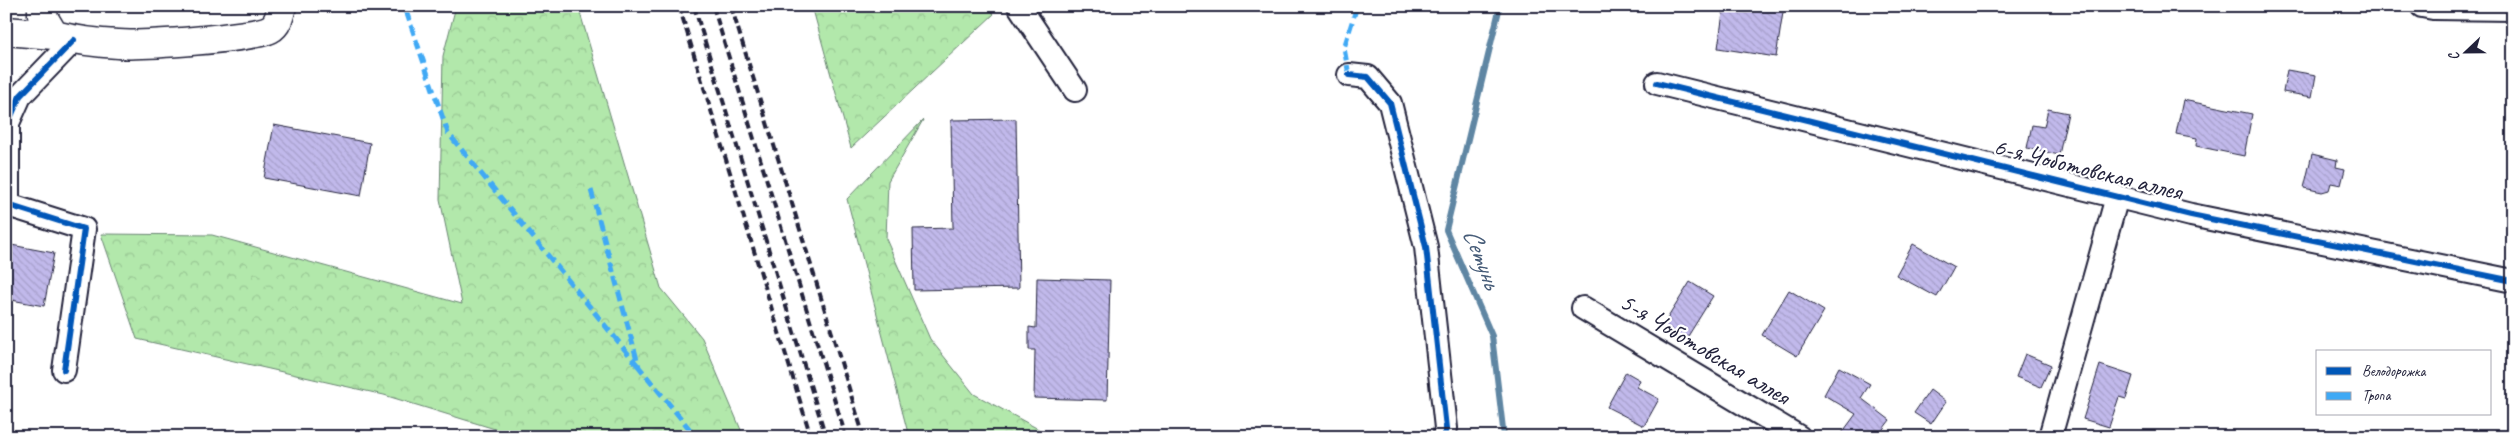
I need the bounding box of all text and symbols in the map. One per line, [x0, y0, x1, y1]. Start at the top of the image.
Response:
north arrow [2442, 28, 2492, 78]
text: С [2444, 48, 2464, 63]
street label: 6-я Чоботовская аллея [1991, 130, 2188, 208]
water label: Сетунь [1456, 223, 1509, 295]
street label: 5-я Чоботовская аллея [1614, 286, 1798, 414]
legend [2316, 350, 2492, 416]
text: Велодорожка [2362, 362, 2426, 381]
text: Тропа [2362, 386, 2391, 405]

